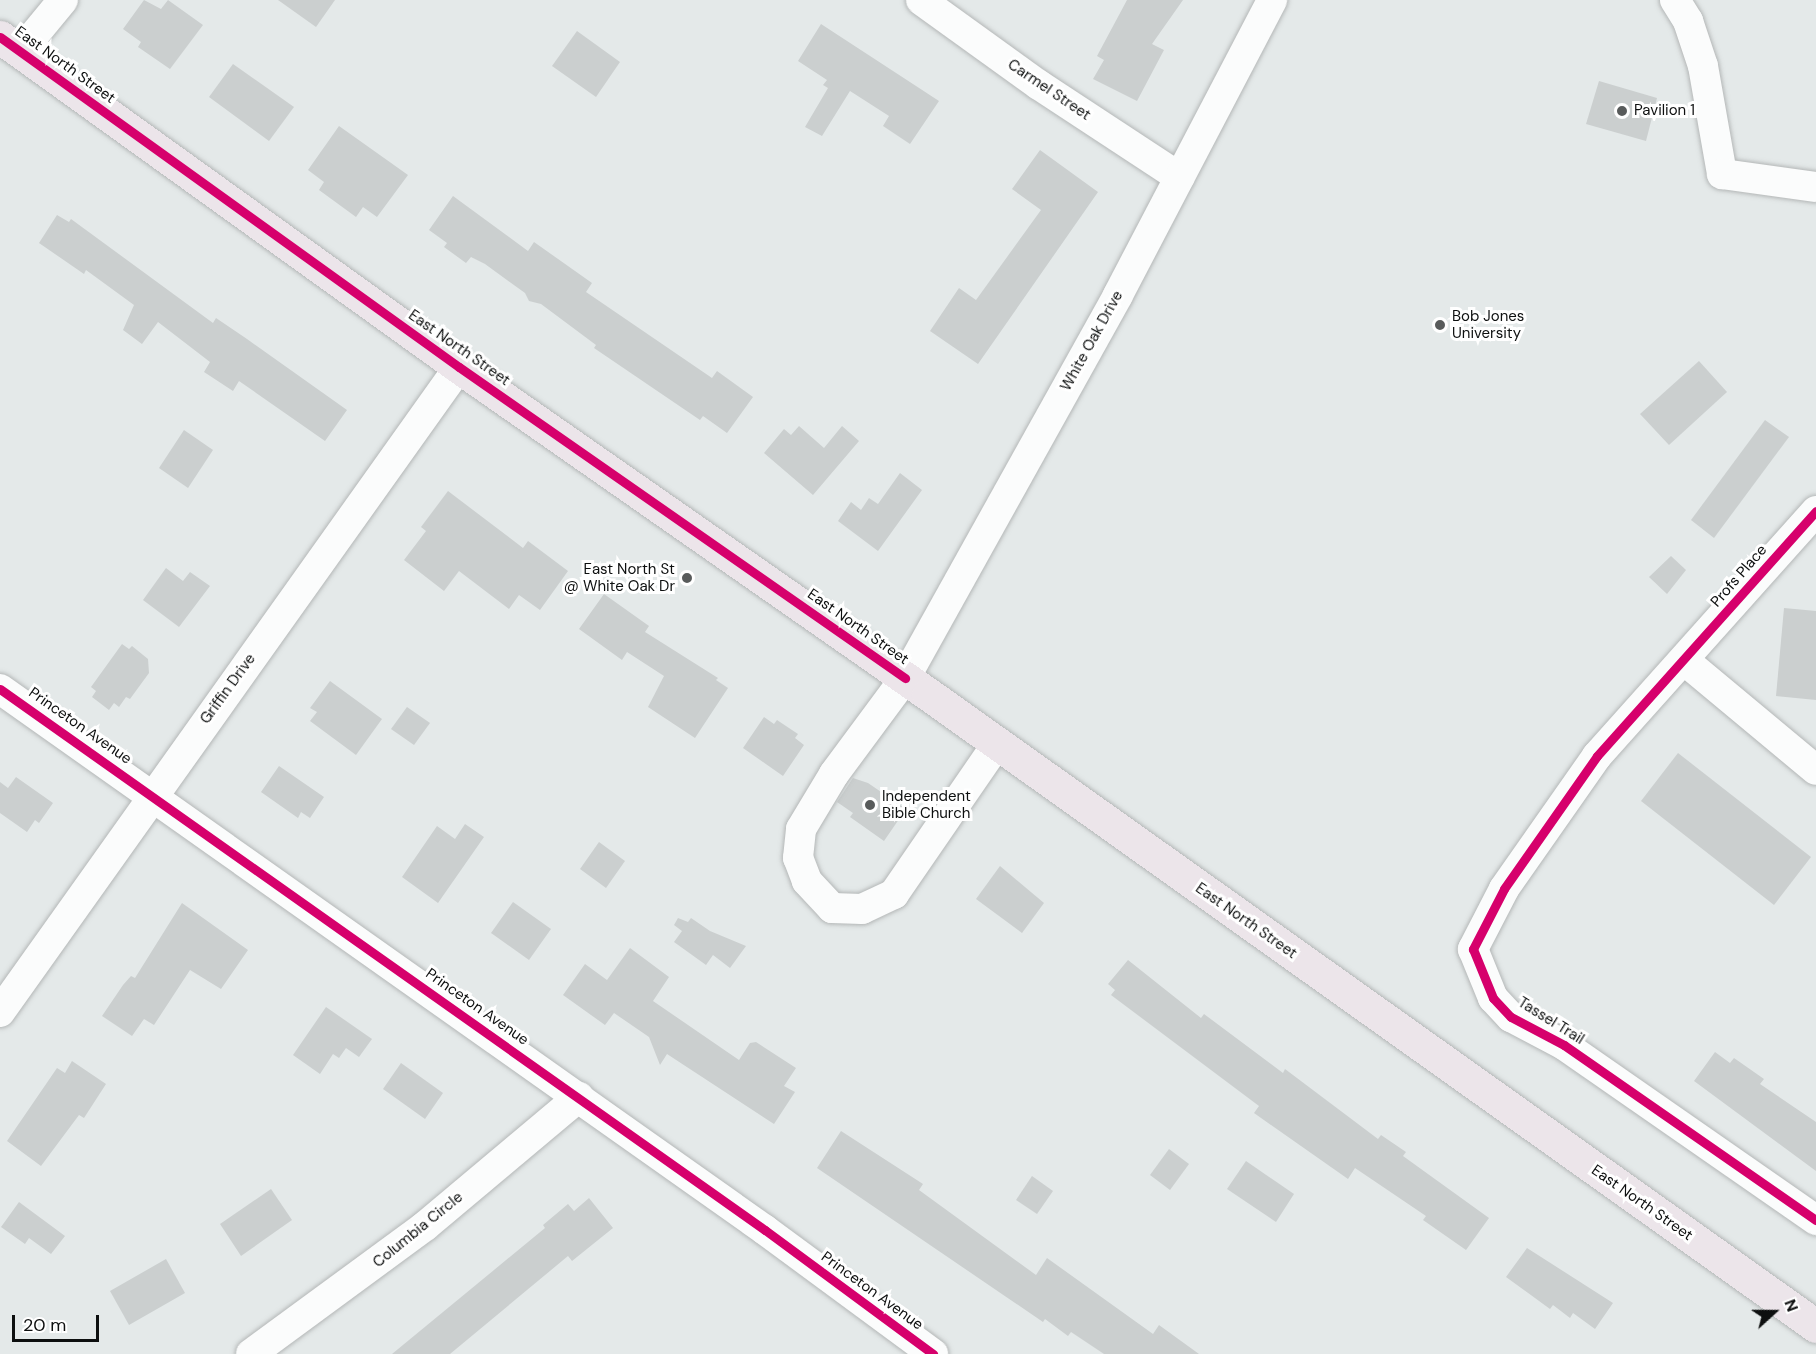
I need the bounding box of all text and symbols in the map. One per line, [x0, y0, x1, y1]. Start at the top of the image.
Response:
street label: East North Street [11, 23, 119, 107]
street label: Carmel Street [1004, 56, 1094, 124]
place label: Pavilion 1 [1634, 102, 1695, 120]
marker: Pavilion 1 [1615, 104, 1629, 118]
street label: White Oak Drive [1057, 288, 1127, 394]
street label: East North Street [405, 306, 513, 390]
place label: Bob Jones University [1452, 307, 1524, 342]
marker: Bob Jones University [1433, 318, 1447, 332]
street label: Profs Place [1707, 541, 1771, 611]
place label: East North St @ White Oak Dr [564, 560, 675, 595]
marker: East North St @ White Oak Dr [680, 571, 694, 585]
street label: East North Street [804, 585, 912, 669]
street label: Griffin Drive [197, 650, 259, 728]
street label: Princeton Avenue [25, 684, 135, 768]
place label: Independent Bible Church [882, 787, 971, 822]
marker: Independent Bible Church [863, 798, 877, 812]
street label: East North Street [1192, 879, 1300, 963]
street label: Princeton Avenue [422, 965, 532, 1049]
street label: Tassel Trail [1515, 994, 1587, 1048]
street label: East North Street [1588, 1161, 1696, 1245]
street label: Columbia Circle [370, 1188, 466, 1272]
street label: Princeton Avenue [818, 1248, 926, 1334]
north arrow [1744, 1282, 1804, 1342]
text: N [1779, 1296, 1803, 1315]
scale bar [15, 1303, 102, 1341]
text: 20 m [23, 1313, 66, 1337]

